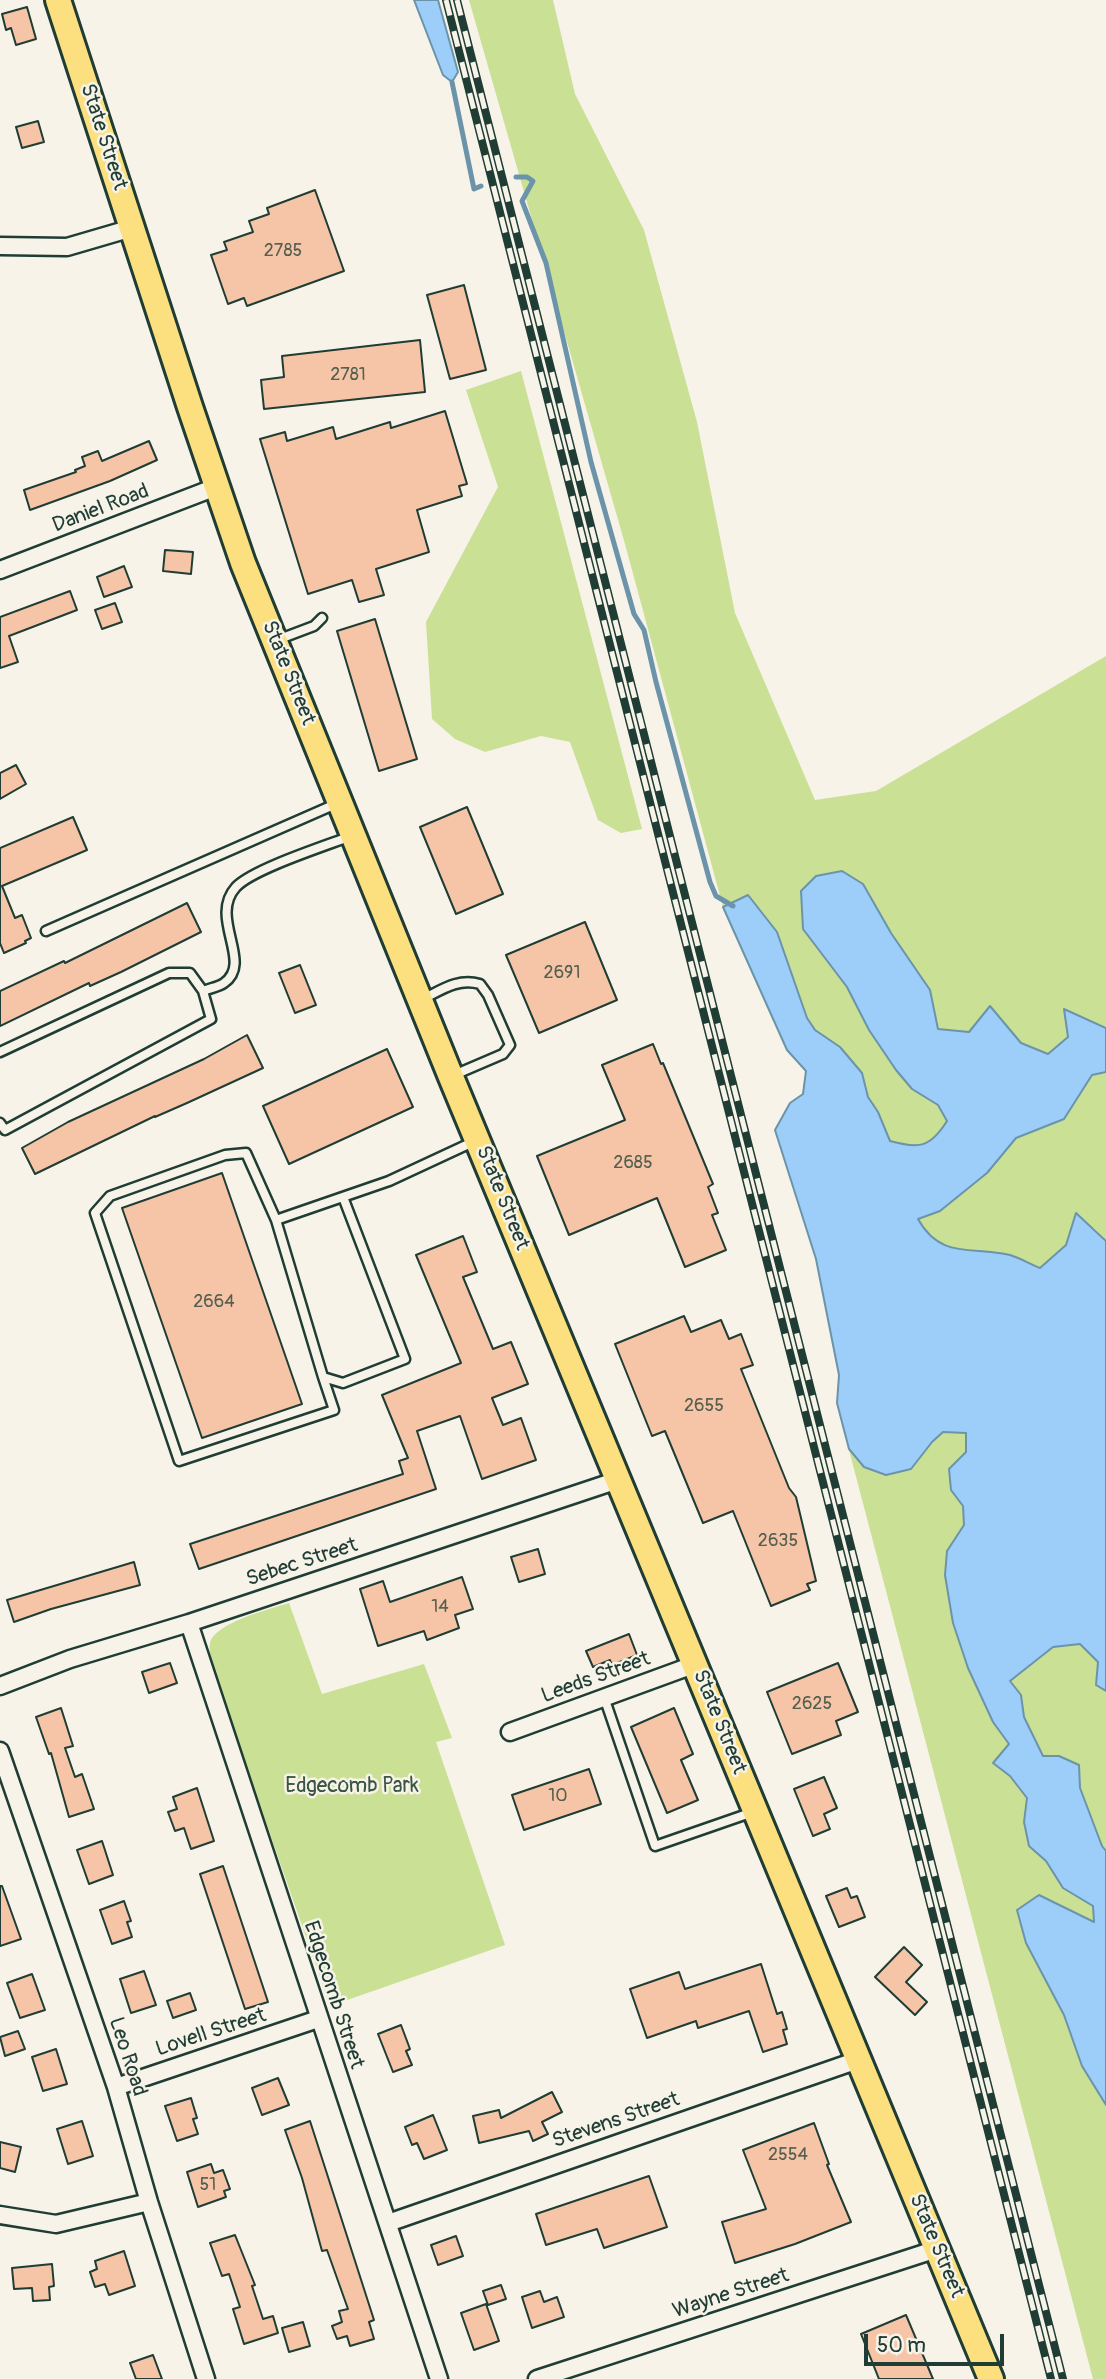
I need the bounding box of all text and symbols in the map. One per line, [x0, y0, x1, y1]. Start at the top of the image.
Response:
street label: State Street [74, 81, 132, 193]
house number: 2785 [264, 240, 302, 262]
house number: 2781 [330, 364, 366, 386]
street label: Daniel Road [49, 479, 153, 539]
street label: State Street [256, 617, 320, 729]
house number: 2691 [544, 962, 580, 984]
street label: State Street [470, 1142, 534, 1254]
house number: 2685 [613, 1152, 653, 1174]
house number: 2664 [193, 1291, 235, 1313]
house number: 2655 [684, 1395, 724, 1417]
house number: 2635 [758, 1530, 798, 1552]
street label: Sebec Street [243, 1533, 361, 1593]
house number: 14 [431, 1596, 449, 1618]
street label: Leeds Street [538, 1647, 654, 1709]
street label: State Street [687, 1666, 751, 1778]
house number: 2625 [792, 1693, 832, 1715]
park label: Edgecomb Park [285, 1774, 419, 1800]
house number: 10 [548, 1785, 568, 1807]
street label: Edgecomb Street [297, 1918, 369, 2072]
street label: Lovell Street [153, 2003, 269, 2063]
street label: Leo Road [102, 2014, 152, 2100]
street label: Stevens Street [549, 2087, 683, 2155]
house number: 2554 [768, 2144, 808, 2166]
house number: 51 [200, 2174, 216, 2196]
street label: State Street [903, 2190, 969, 2302]
street label: Wayne Street [670, 2263, 792, 2325]
scale bar [868, 2320, 1008, 2364]
text: 50 m [877, 2332, 926, 2359]

